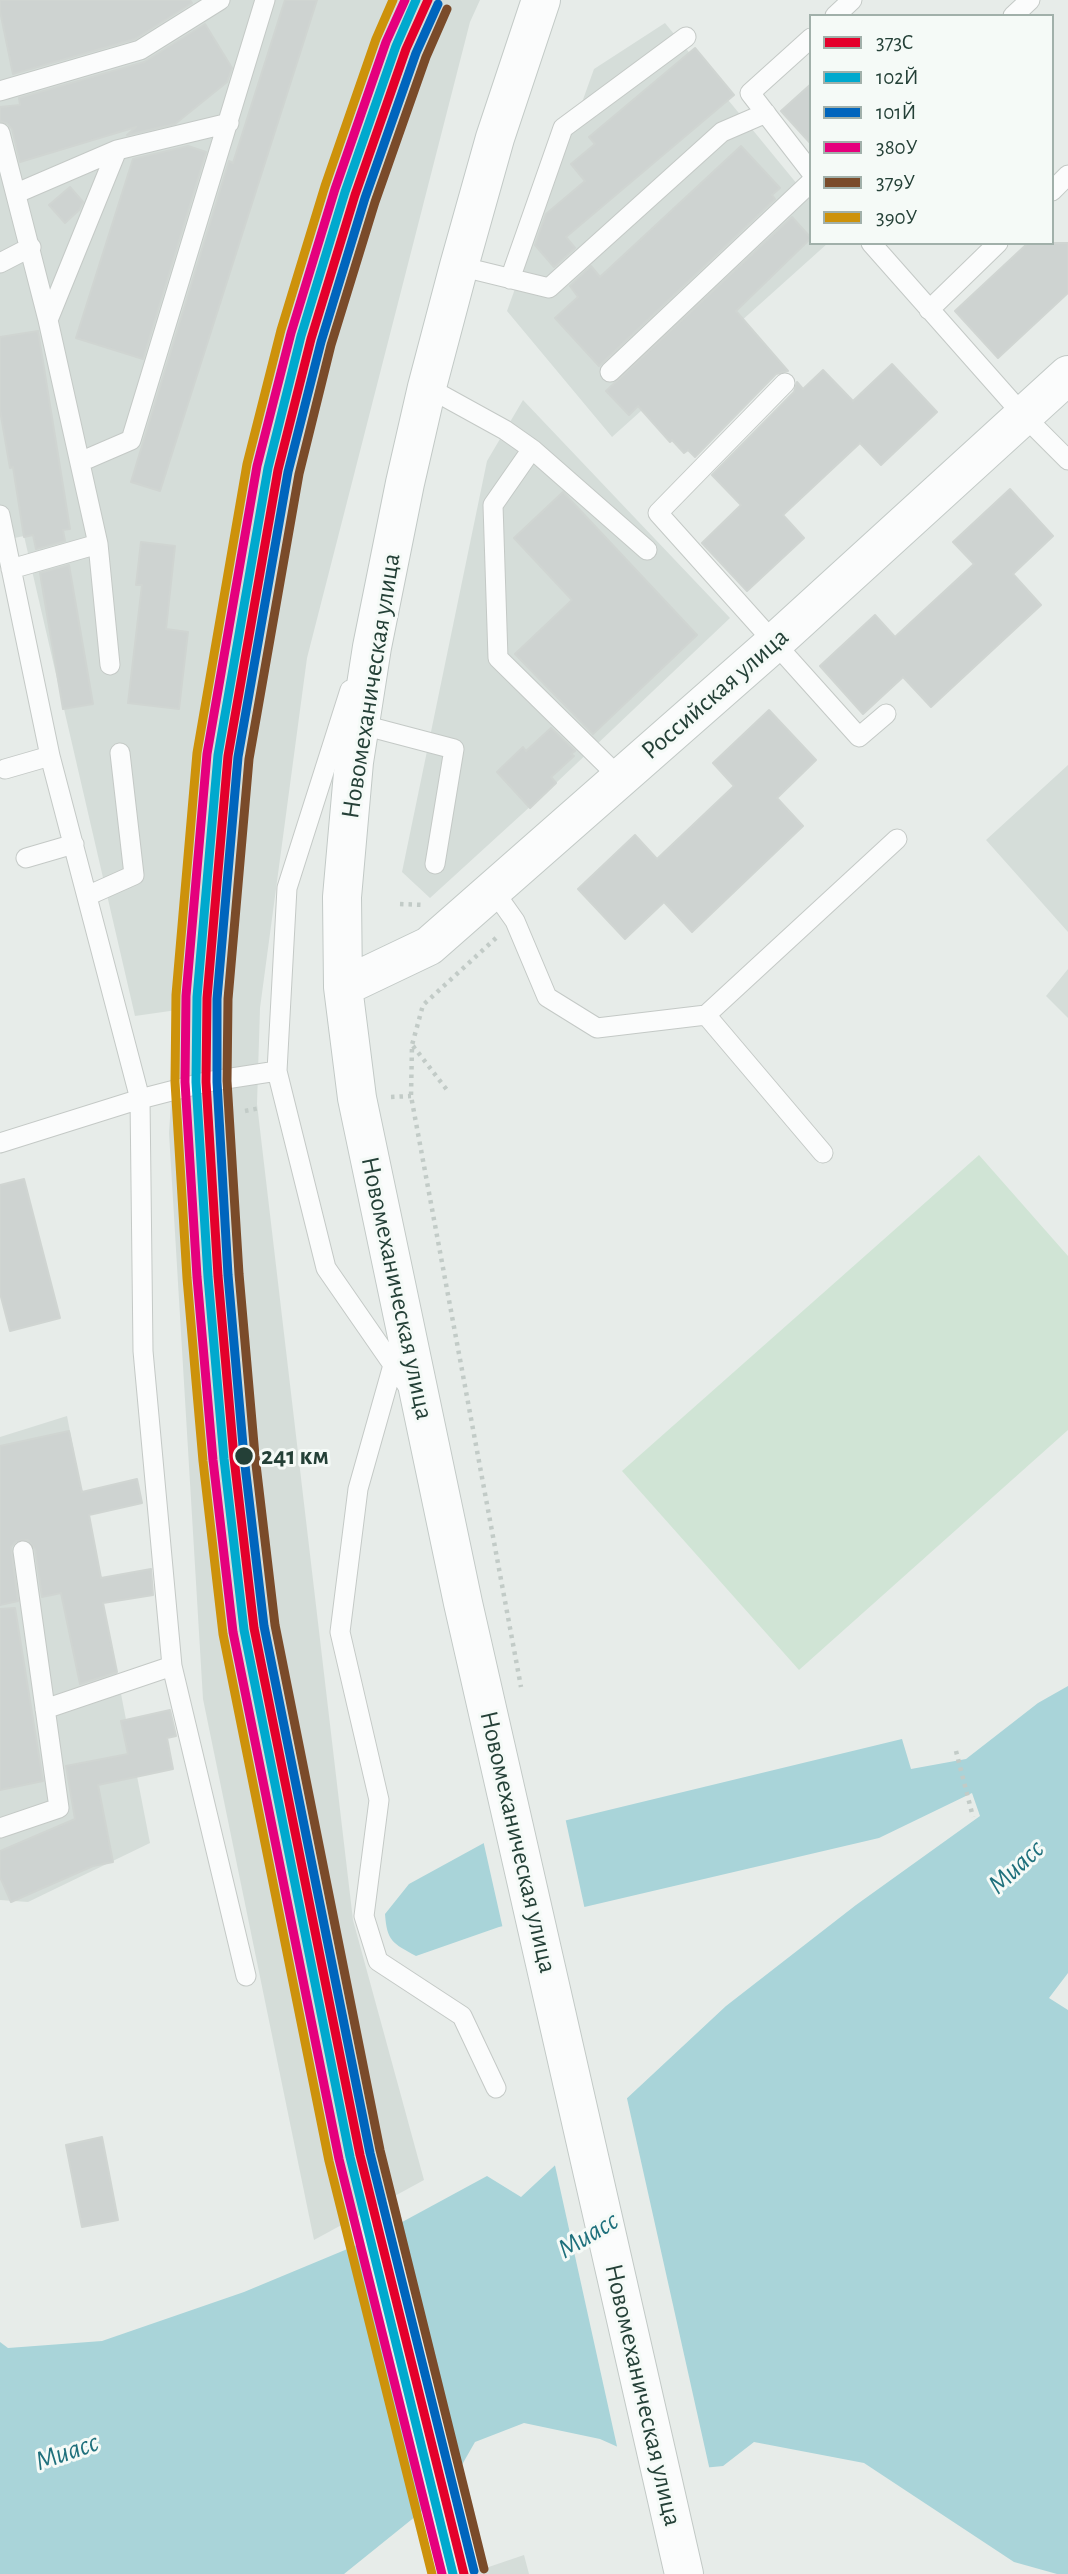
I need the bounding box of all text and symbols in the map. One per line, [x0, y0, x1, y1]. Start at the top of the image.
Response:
legend [809, 14, 1054, 245]
text: 373C [876, 32, 913, 53]
text: 102Й [876, 67, 919, 88]
text: 101Й [876, 102, 916, 123]
text: 380У [876, 137, 918, 158]
text: 379У [876, 172, 915, 193]
text: 390У [876, 207, 917, 228]
street label: Новомеханическая улица [335, 551, 407, 821]
street label: Российская улица [635, 622, 795, 766]
street label: Новомеханическая улица [354, 1154, 440, 1422]
place label: 241 км [261, 1440, 329, 1472]
marker: 241 км [233, 1445, 255, 1467]
street label: Новомеханическая улица [473, 1708, 563, 1976]
water label: Миасс [981, 1833, 1051, 1901]
water label: Миасс [552, 2204, 624, 2266]
street label: Новомеханическая улица [598, 2261, 688, 2529]
water label: Миасс [31, 2426, 103, 2478]

